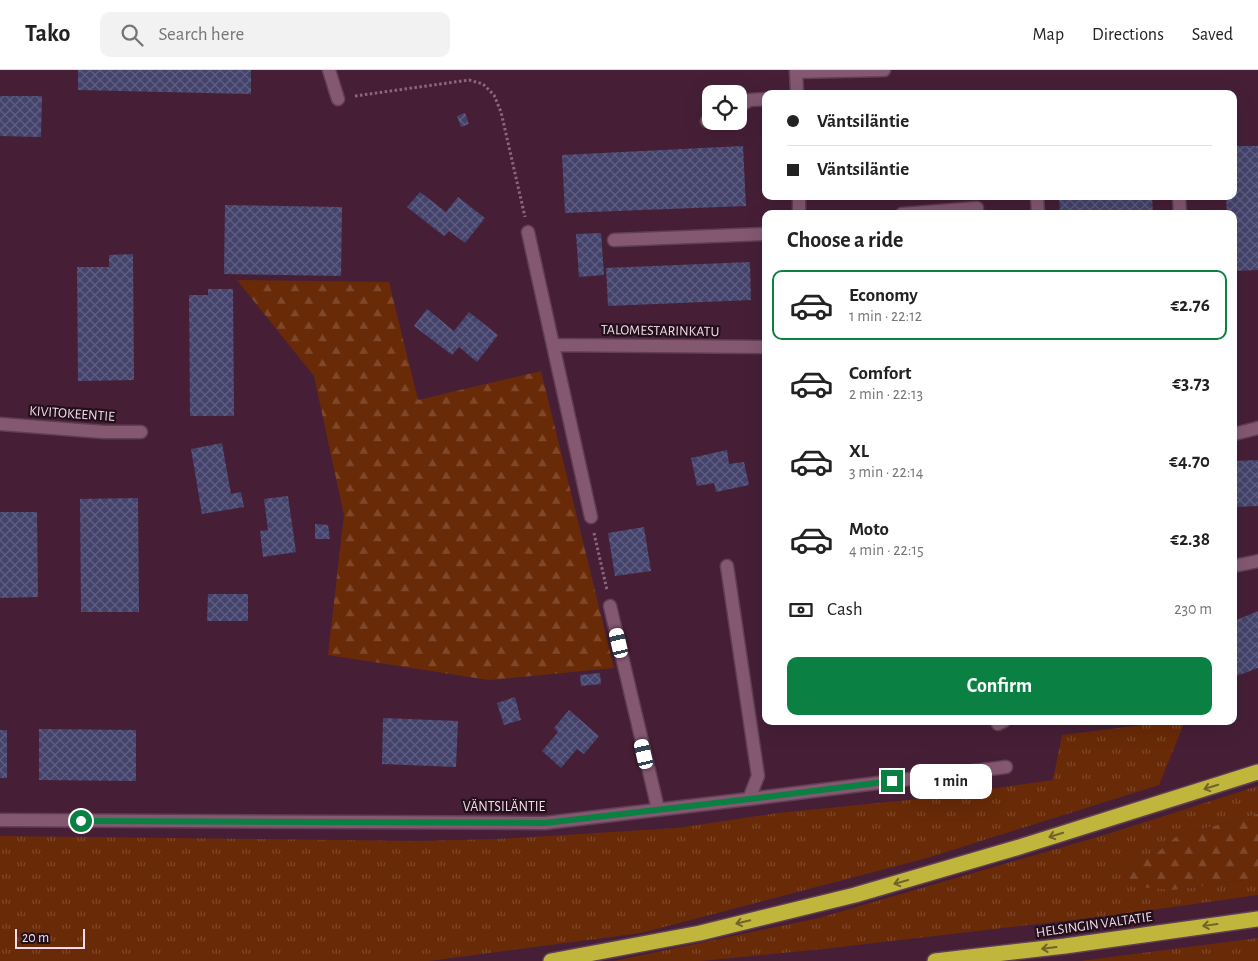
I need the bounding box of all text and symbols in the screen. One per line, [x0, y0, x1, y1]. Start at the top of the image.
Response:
search box [100, 12, 450, 57]
icon: search [118, 21, 146, 49]
text: Tako [25, 22, 70, 46]
text: Search here [158, 25, 244, 44]
text: Map [1033, 26, 1064, 44]
text: Directions [1092, 26, 1164, 44]
text: Saved [1192, 26, 1233, 44]
map controls [702, 85, 747, 130]
button: locate [702, 85, 747, 130]
text: Väntsiläntie [817, 112, 909, 131]
text: Väntsiläntie [817, 160, 909, 179]
text: Choose a ride [787, 229, 903, 251]
icon: car [789, 283, 834, 328]
text: Economy [849, 286, 918, 305]
text: €2.76 [1170, 296, 1210, 315]
text: 1 min · 22:12 [849, 308, 922, 324]
street label: TALOMESTARINKATU [601, 323, 719, 339]
icon: car [789, 361, 834, 406]
text: Comfort [849, 364, 911, 383]
text: €3.73 [1172, 374, 1210, 393]
text: 2 min · 22:13 [849, 386, 923, 402]
street label: KIVITOKEENTIE [29, 404, 115, 424]
icon: car [789, 439, 834, 484]
text: XL [849, 442, 869, 461]
text: €4.70 [1169, 452, 1210, 471]
text: 3 min · 22:14 [849, 464, 924, 480]
icon: car [789, 517, 834, 562]
text: Moto [849, 520, 889, 539]
text: €2.38 [1170, 530, 1210, 549]
text: 4 min · 22:15 [849, 542, 924, 558]
icon: cash [787, 596, 815, 624]
text: Cash [827, 600, 863, 619]
text: 230 m [1174, 601, 1212, 617]
car [608, 627, 629, 659]
button: Confirm [787, 657, 1212, 715]
car [633, 738, 654, 770]
callout: 1 min [910, 764, 992, 798]
route end [881, 770, 903, 792]
text: 1 min [934, 773, 968, 789]
one-way arrow [1204, 783, 1220, 792]
street label: VÄNTSILÄNTIE [463, 798, 546, 814]
route start [70, 810, 92, 832]
one-way arrow [1049, 831, 1065, 841]
one-way arrow [893, 877, 909, 887]
street label: HELSINGIN VALTATIE [1035, 910, 1153, 940]
one-way arrow [736, 918, 752, 927]
one-way arrow [1202, 921, 1218, 931]
scale bar [15, 926, 85, 949]
text: 20 m [22, 931, 49, 945]
one-way arrow [1041, 943, 1057, 953]

